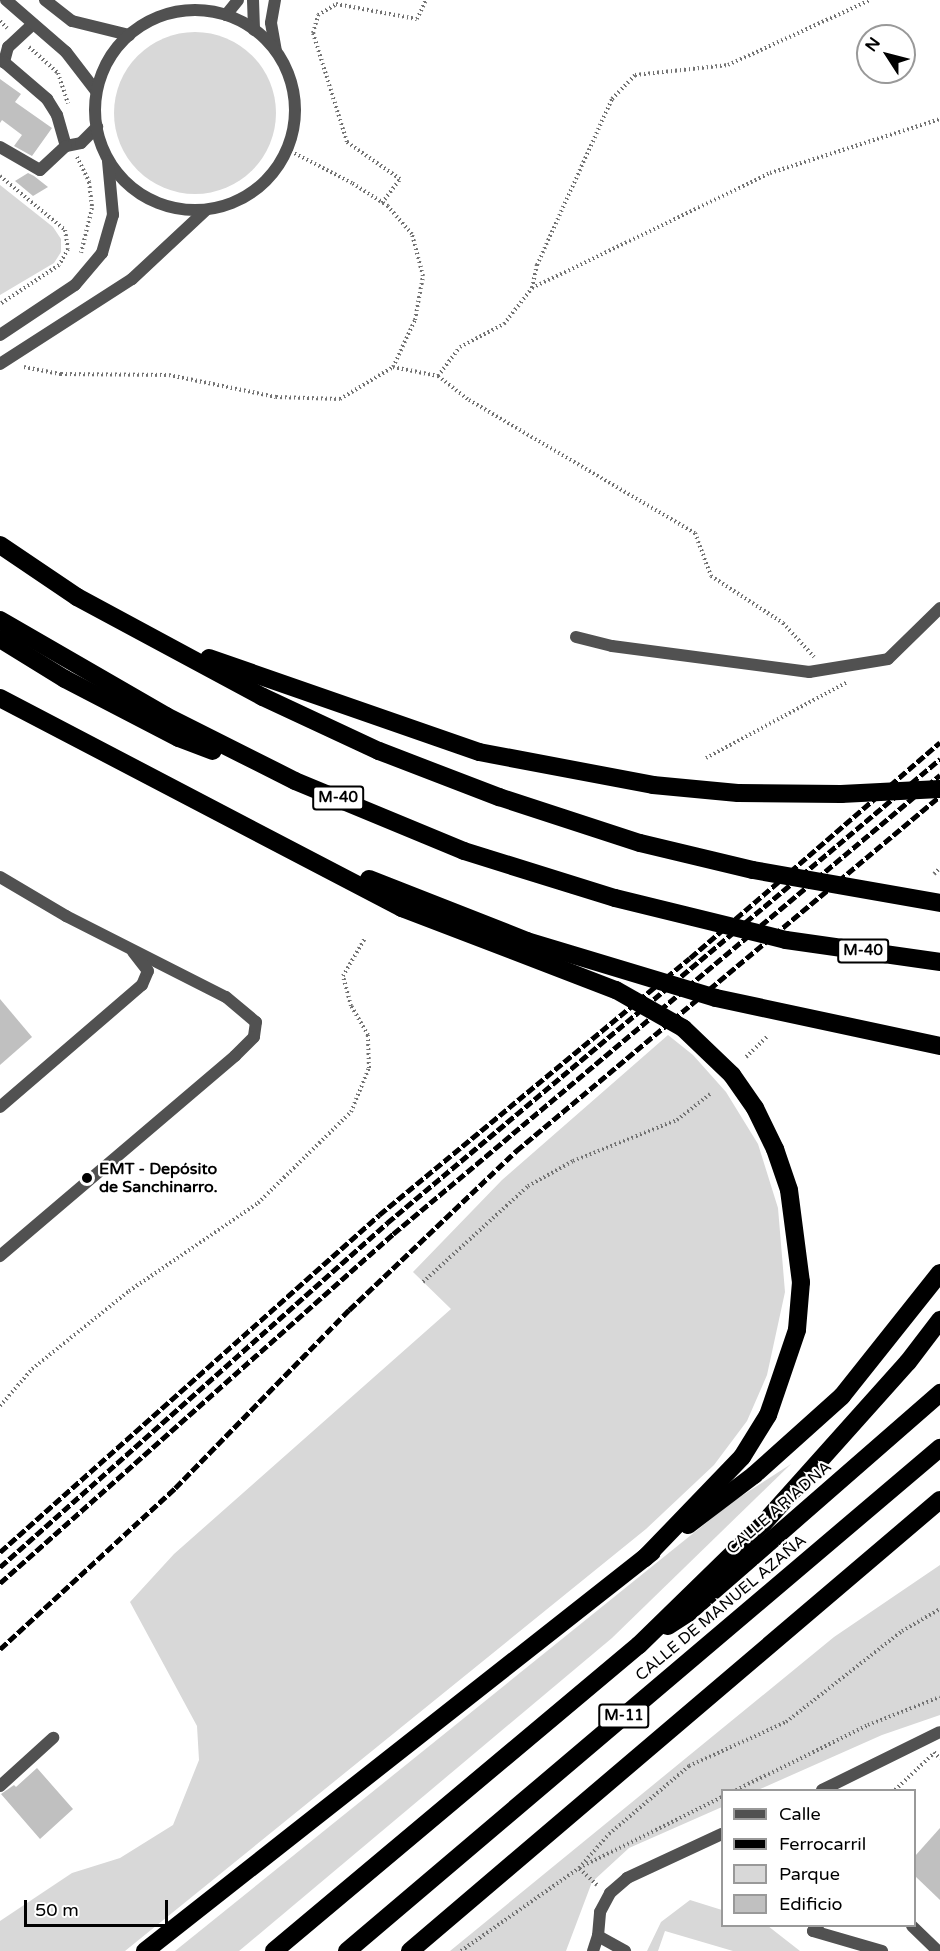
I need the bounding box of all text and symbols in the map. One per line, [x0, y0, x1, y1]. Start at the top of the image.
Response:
north arrow [856, 24, 916, 84]
text: N [861, 34, 885, 56]
road number: M-40 [311, 786, 365, 810]
road number: M-40 [836, 939, 890, 963]
place label: EMT - Depósito de Sanchinarro. [99, 1159, 218, 1197]
marker: EMT - Depósito de Sanchinarro. [80, 1171, 94, 1185]
street label: CALLE ARIADNA [723, 1457, 835, 1559]
street label: CALLE DE MANUEL AZAÑA [632, 1531, 810, 1685]
road number: M-11 [597, 1704, 651, 1728]
legend [721, 1789, 916, 1927]
text: Calle [779, 1803, 821, 1825]
text: Ferrocarril [779, 1833, 866, 1855]
text: Parque [779, 1863, 840, 1885]
scale bar [27, 1888, 171, 1926]
text: Edificio [779, 1893, 843, 1915]
text: 50 m [35, 1899, 79, 1921]

